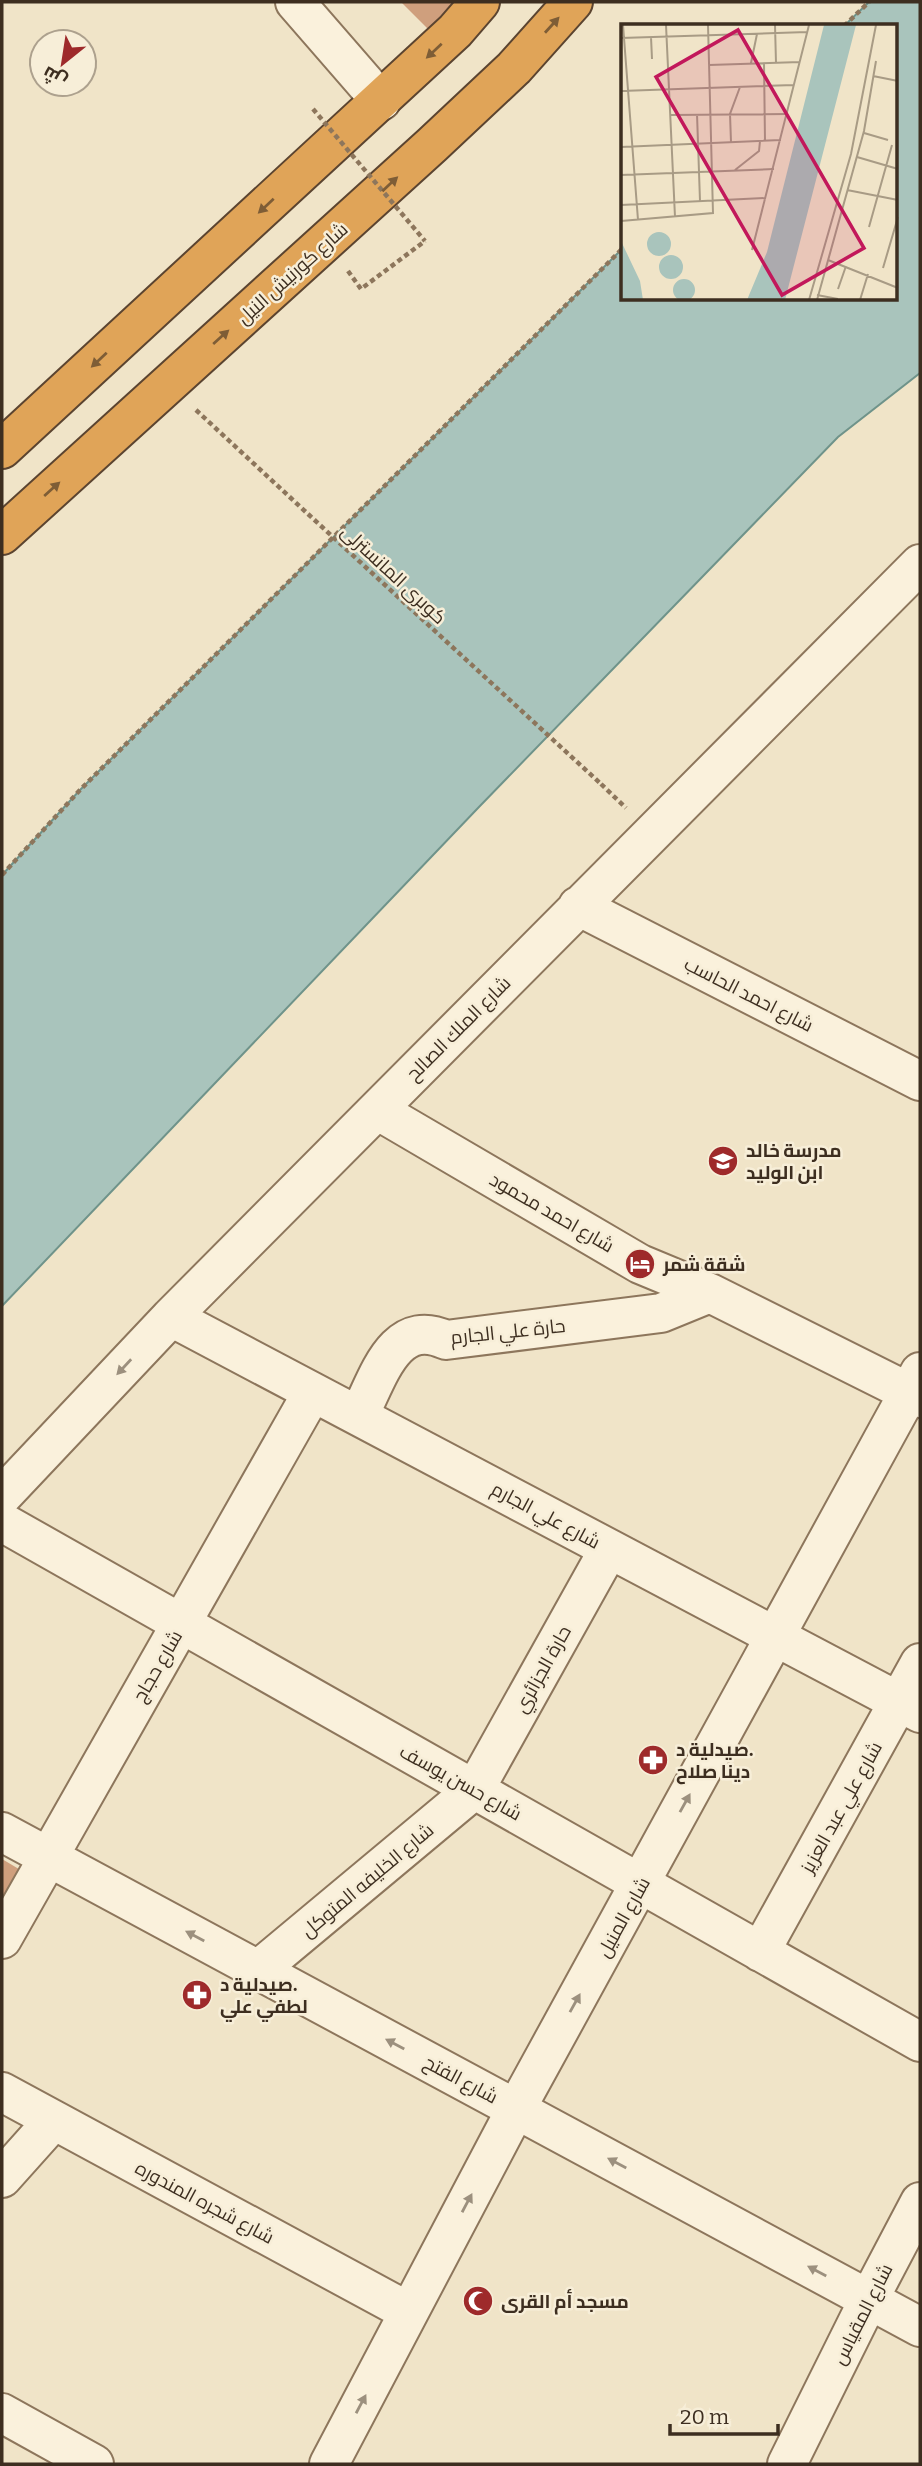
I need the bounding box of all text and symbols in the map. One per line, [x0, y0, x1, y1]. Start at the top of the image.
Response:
one-way arrow [544, 16, 560, 34]
inset map [621, 24, 898, 301]
north arrow [28, 28, 98, 98]
one-way arrow [426, 43, 443, 59]
text: ش [38, 61, 71, 93]
one-way arrow [381, 176, 399, 192]
one-way arrow [258, 197, 275, 213]
street label: شارع كورنيش النيل [232, 218, 354, 331]
one-way arrow [213, 330, 230, 345]
one-way arrow [91, 351, 108, 367]
one-way arrow [43, 481, 61, 497]
street label: كوبرى المانسترلى [336, 520, 451, 629]
street label: شارع احمد الحاسب [680, 952, 817, 1039]
street label: شارع الملك الصالح [401, 971, 517, 1087]
place label: مدرسة خالد ابن الوليد [746, 1139, 842, 1184]
school or university icon: مدرسة خالد ابن الوليد [706, 1144, 740, 1178]
street label: شارع احمد محمود [485, 1168, 618, 1259]
hotel icon: شقة شمر [623, 1247, 657, 1281]
place label: شقة شمر [662, 1253, 745, 1276]
street label: حارة علي الجارم [449, 1314, 567, 1352]
one-way arrow [116, 1358, 133, 1375]
street label: شارع علي الجارم [486, 1477, 604, 1556]
street label: حارة الجزائري [509, 1621, 578, 1718]
street label: شارع حجاج [128, 1626, 189, 1707]
street label: شارع علي عبد العزيز [795, 1737, 890, 1879]
place label: صيدلية د. دينا صلاح [676, 1738, 753, 1785]
street label: شارع حسن يوسف [395, 1739, 526, 1827]
pharmacy icon: صيدلية د. دينا صلاح [636, 1743, 670, 1777]
one-way arrow [679, 1794, 691, 1813]
street label: شارع الخليفه المتوكل [296, 1818, 439, 1944]
street label: شارع المنيل [592, 1873, 657, 1962]
one-way arrow [185, 1930, 204, 1942]
place label: صيدلية د. لطفي علي [220, 1973, 308, 2022]
pharmacy icon: صيدلية د. لطفي علي [180, 1978, 214, 2012]
one-way arrow [569, 1993, 581, 2012]
one-way arrow [385, 2038, 405, 2050]
street label: شارع الفتح [419, 2050, 502, 2110]
street label: شارع شجره المندوره [131, 2156, 278, 2250]
one-way arrow [607, 2158, 627, 2169]
one-way arrow [461, 2193, 473, 2212]
street label: شارع المقياس [827, 2260, 899, 2369]
one-way arrow [807, 2266, 827, 2277]
mosque icon: مسجد أم القرى [461, 2284, 495, 2318]
place label: مسجد أم القرى [501, 2288, 629, 2315]
scale bar [670, 2392, 778, 2436]
one-way arrow [355, 2394, 366, 2414]
text: 20 m [680, 2404, 729, 2430]

